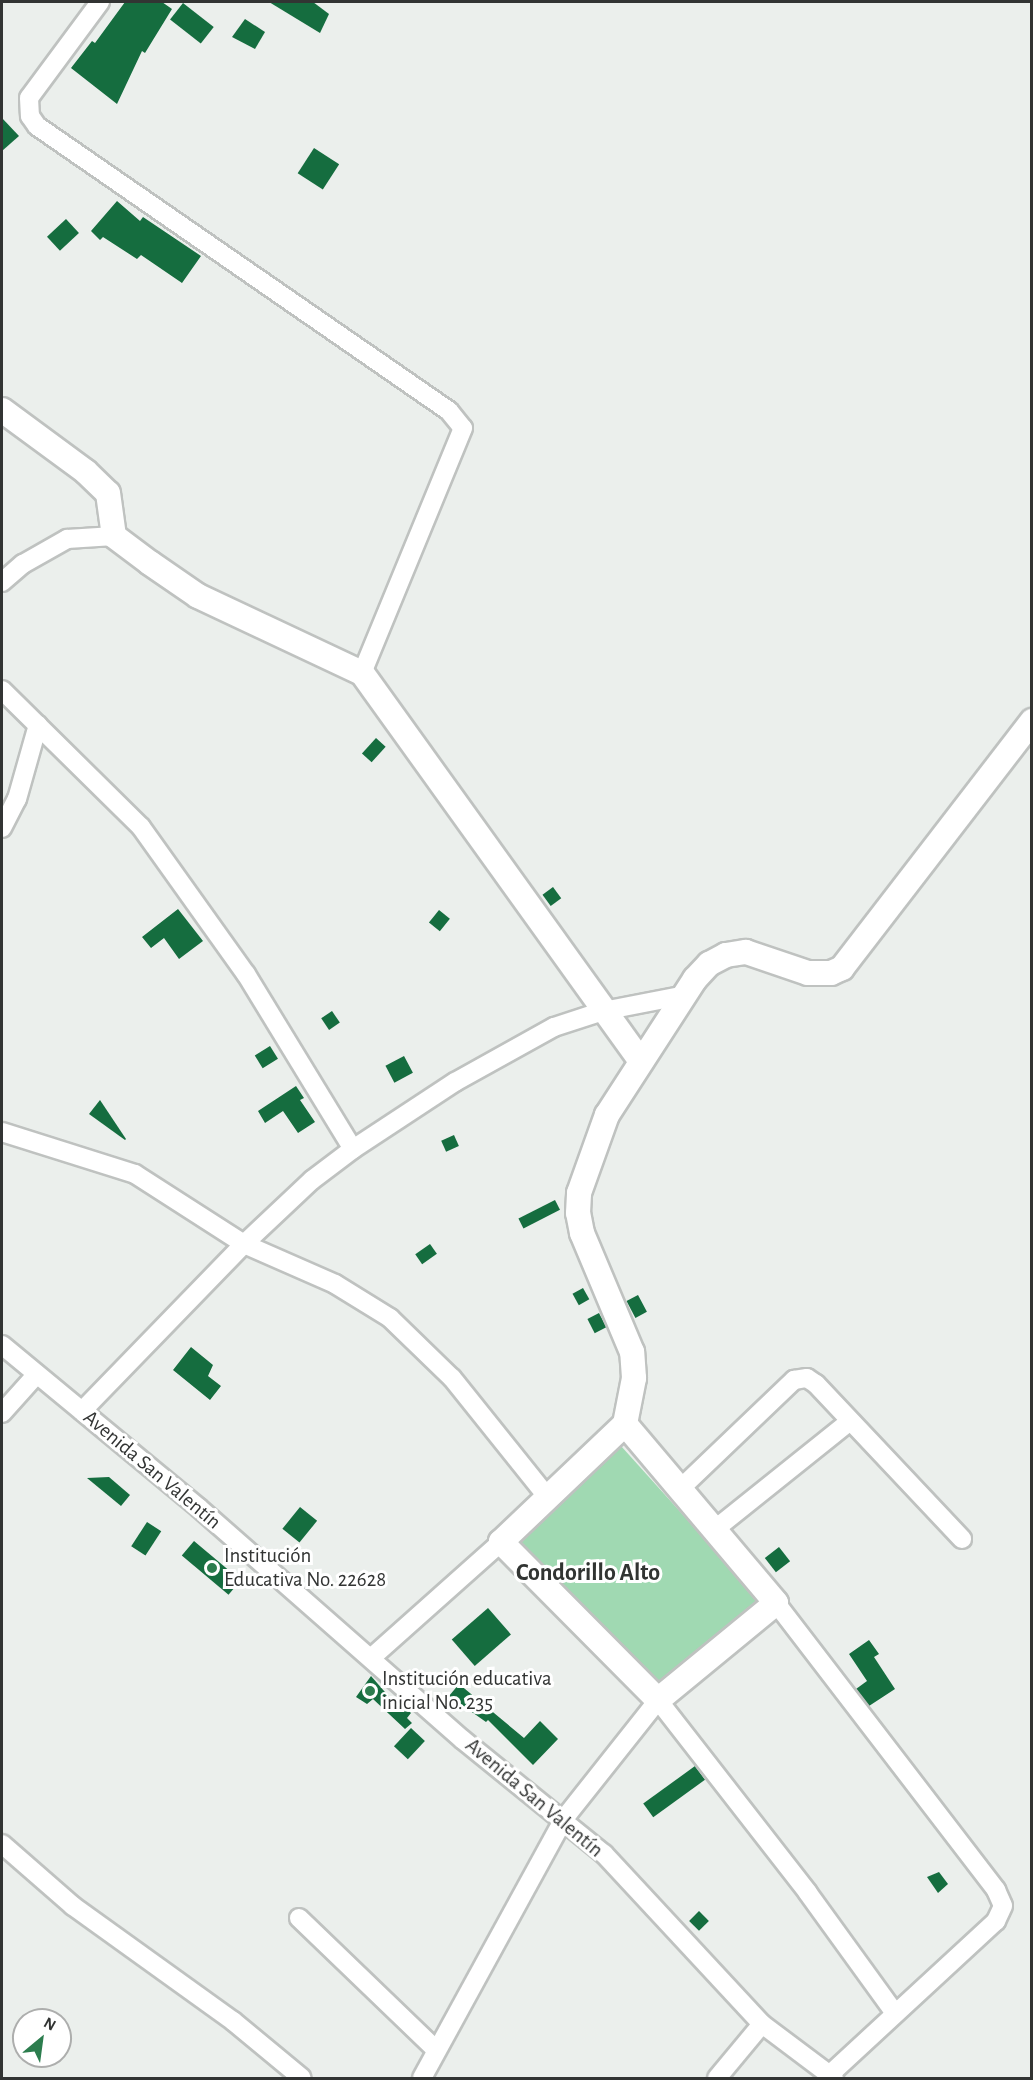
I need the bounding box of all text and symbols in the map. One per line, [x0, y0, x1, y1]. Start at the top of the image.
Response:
street label: Avenida San Valentín [78, 1405, 226, 1535]
place label: Institución Educativa No. 22628 [224, 1543, 386, 1593]
district label: Condorillo Alto [516, 1560, 660, 1588]
marker: Institución Educativa No. 22628 [205, 1561, 219, 1575]
place label: Institución educativa inicial No. 235 [382, 1666, 552, 1716]
marker: Institución educativa inicial No. 235 [363, 1684, 377, 1698]
street label: Avenida San Valentín [460, 1733, 608, 1863]
north arrow [12, 2008, 72, 2068]
text: N [41, 2014, 59, 2034]

